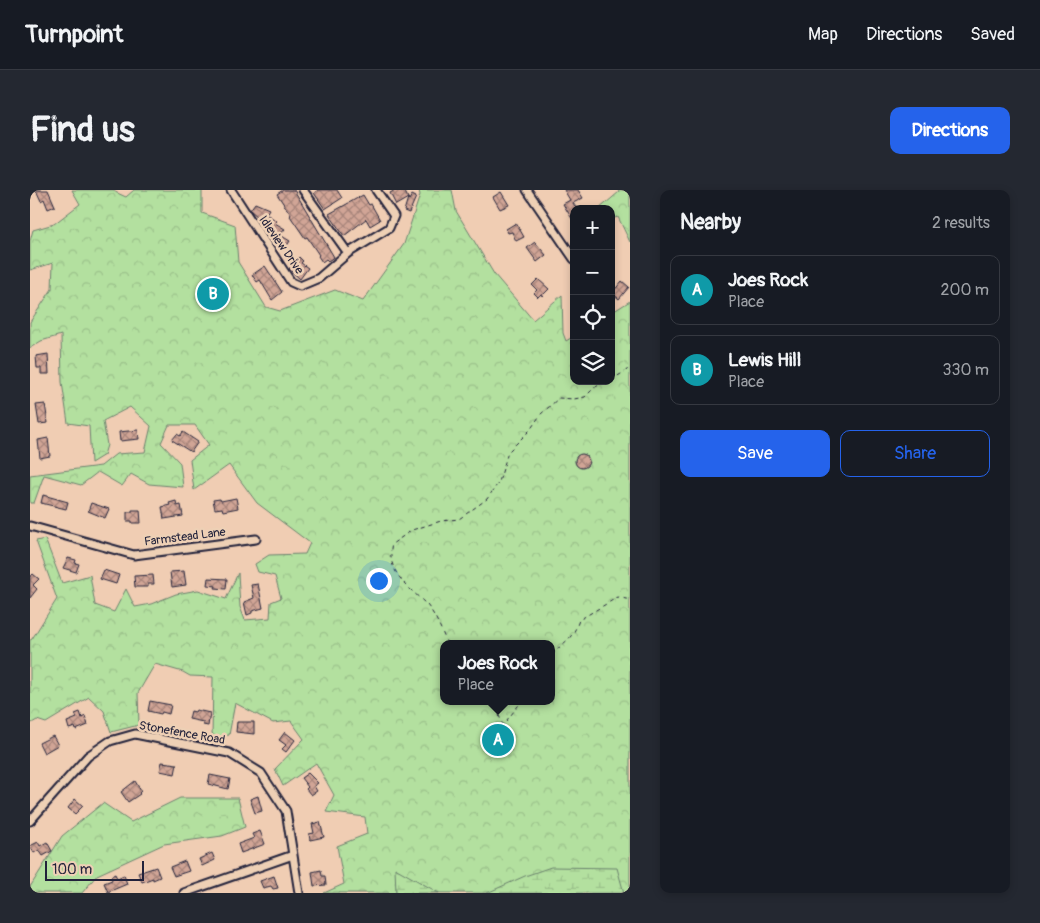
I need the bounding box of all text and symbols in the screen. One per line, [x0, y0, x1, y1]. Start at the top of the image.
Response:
text: Turnpoint [25, 20, 123, 49]
text: Map [808, 23, 838, 46]
text: Directions [866, 23, 942, 46]
text: Saved [970, 23, 1015, 46]
button: Directions [890, 107, 1010, 154]
text: Find us [30, 108, 135, 152]
map controls [570, 205, 615, 385]
button: + [570, 205, 615, 250]
text: Nearby [680, 209, 741, 236]
street label: Idleview Drive [255, 213, 307, 277]
text: 2 results [932, 213, 990, 233]
button: − [570, 250, 615, 295]
text: Joes Rock [728, 268, 808, 292]
pin: B [197, 275, 229, 313]
text: A [692, 280, 702, 300]
text: 200 m [941, 280, 989, 300]
text: Place [728, 292, 764, 312]
button: locate [570, 295, 615, 340]
button: layers [570, 340, 615, 385]
text: Lewis Hill [728, 348, 801, 372]
text: B [692, 360, 702, 380]
text: 330 m [943, 360, 989, 380]
text: Place [728, 372, 764, 392]
button: Save [680, 430, 830, 477]
button: Share [840, 430, 990, 477]
street label: Farmstead Lane [144, 525, 227, 549]
your location [366, 568, 392, 594]
popup [440, 640, 555, 705]
text: Joes Rock [457, 651, 538, 675]
text: Place [457, 675, 494, 695]
street label: Stonefence Road [138, 718, 226, 748]
pin: A [482, 721, 514, 759]
scale bar [45, 858, 144, 881]
text: 100 m [52, 861, 92, 878]

